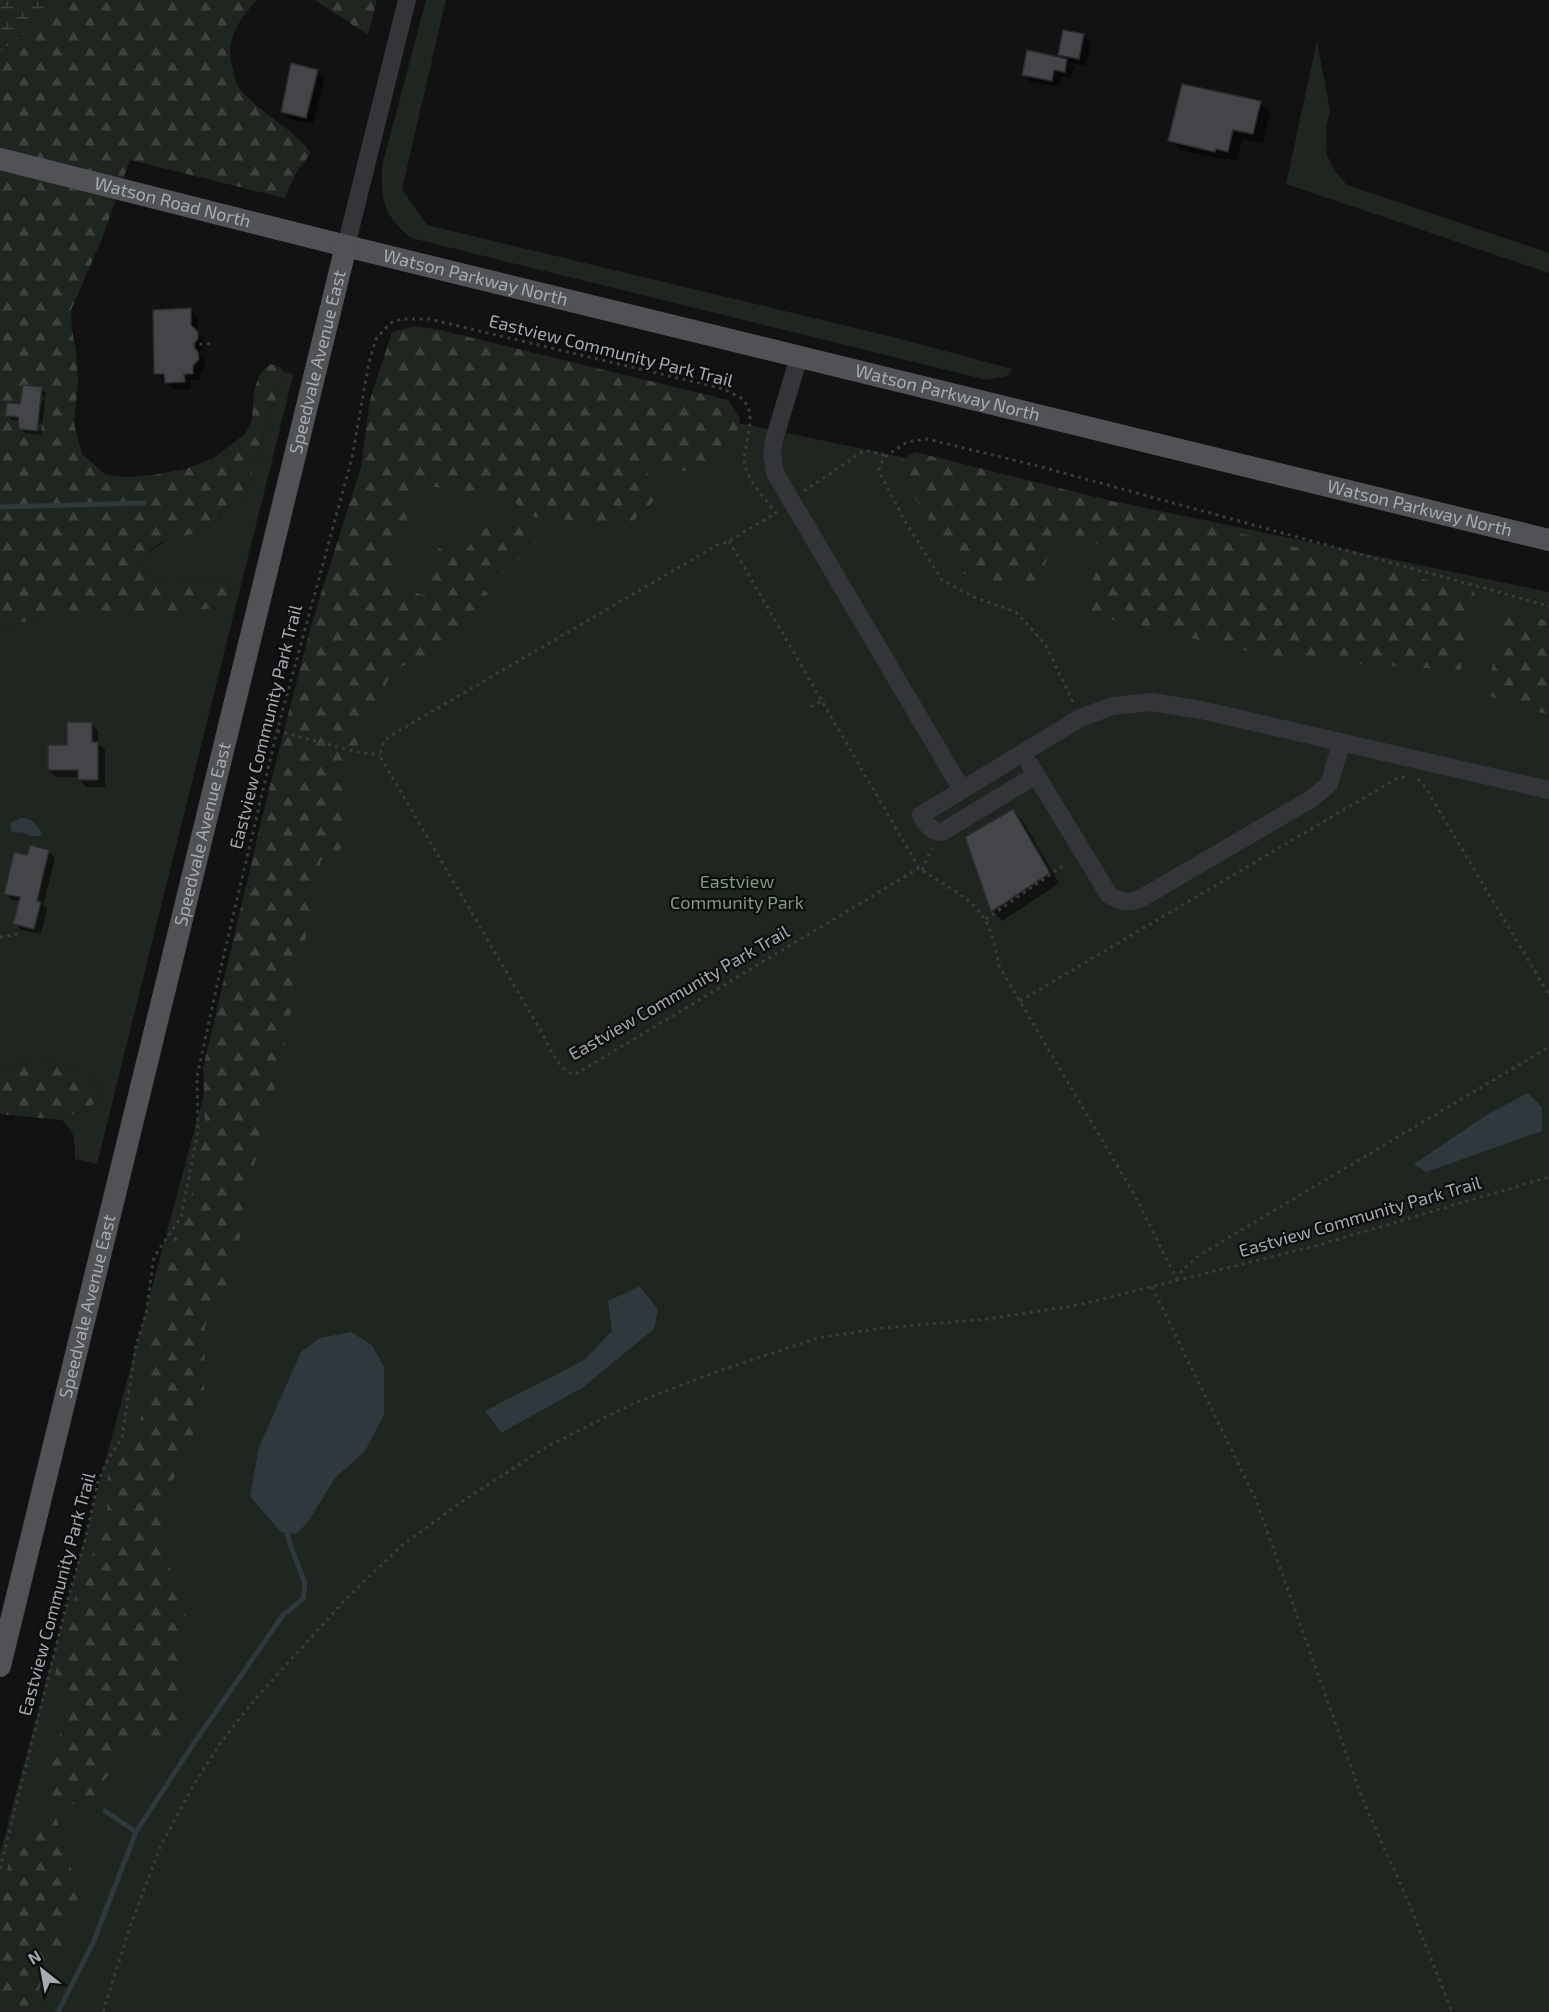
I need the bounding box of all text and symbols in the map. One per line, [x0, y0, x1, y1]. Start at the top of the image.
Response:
street label: Watson Road North [92, 171, 253, 232]
street label: Watson Parkway North [381, 243, 570, 310]
street label: Speedvale Avenue East [284, 268, 350, 456]
street label: Eastview Community Park Trail [487, 309, 736, 391]
street label: Watson Parkway North [853, 359, 1042, 425]
street label: Watson Parkway North [1325, 474, 1515, 541]
street label: Eastview Community Park Trail [224, 602, 306, 851]
street label: Speedvale Avenue East [169, 740, 235, 928]
park label: Eastview Community Park [670, 870, 804, 913]
street label: Eastview Community Park Trail [564, 919, 793, 1064]
street label: Eastview Community Park Trail [1236, 1171, 1484, 1261]
street label: Speedvale Avenue East [54, 1212, 120, 1400]
street label: Eastview Community Park Trail [13, 1469, 99, 1718]
north arrow [12, 1940, 72, 2000]
text: N [24, 1946, 44, 1968]

